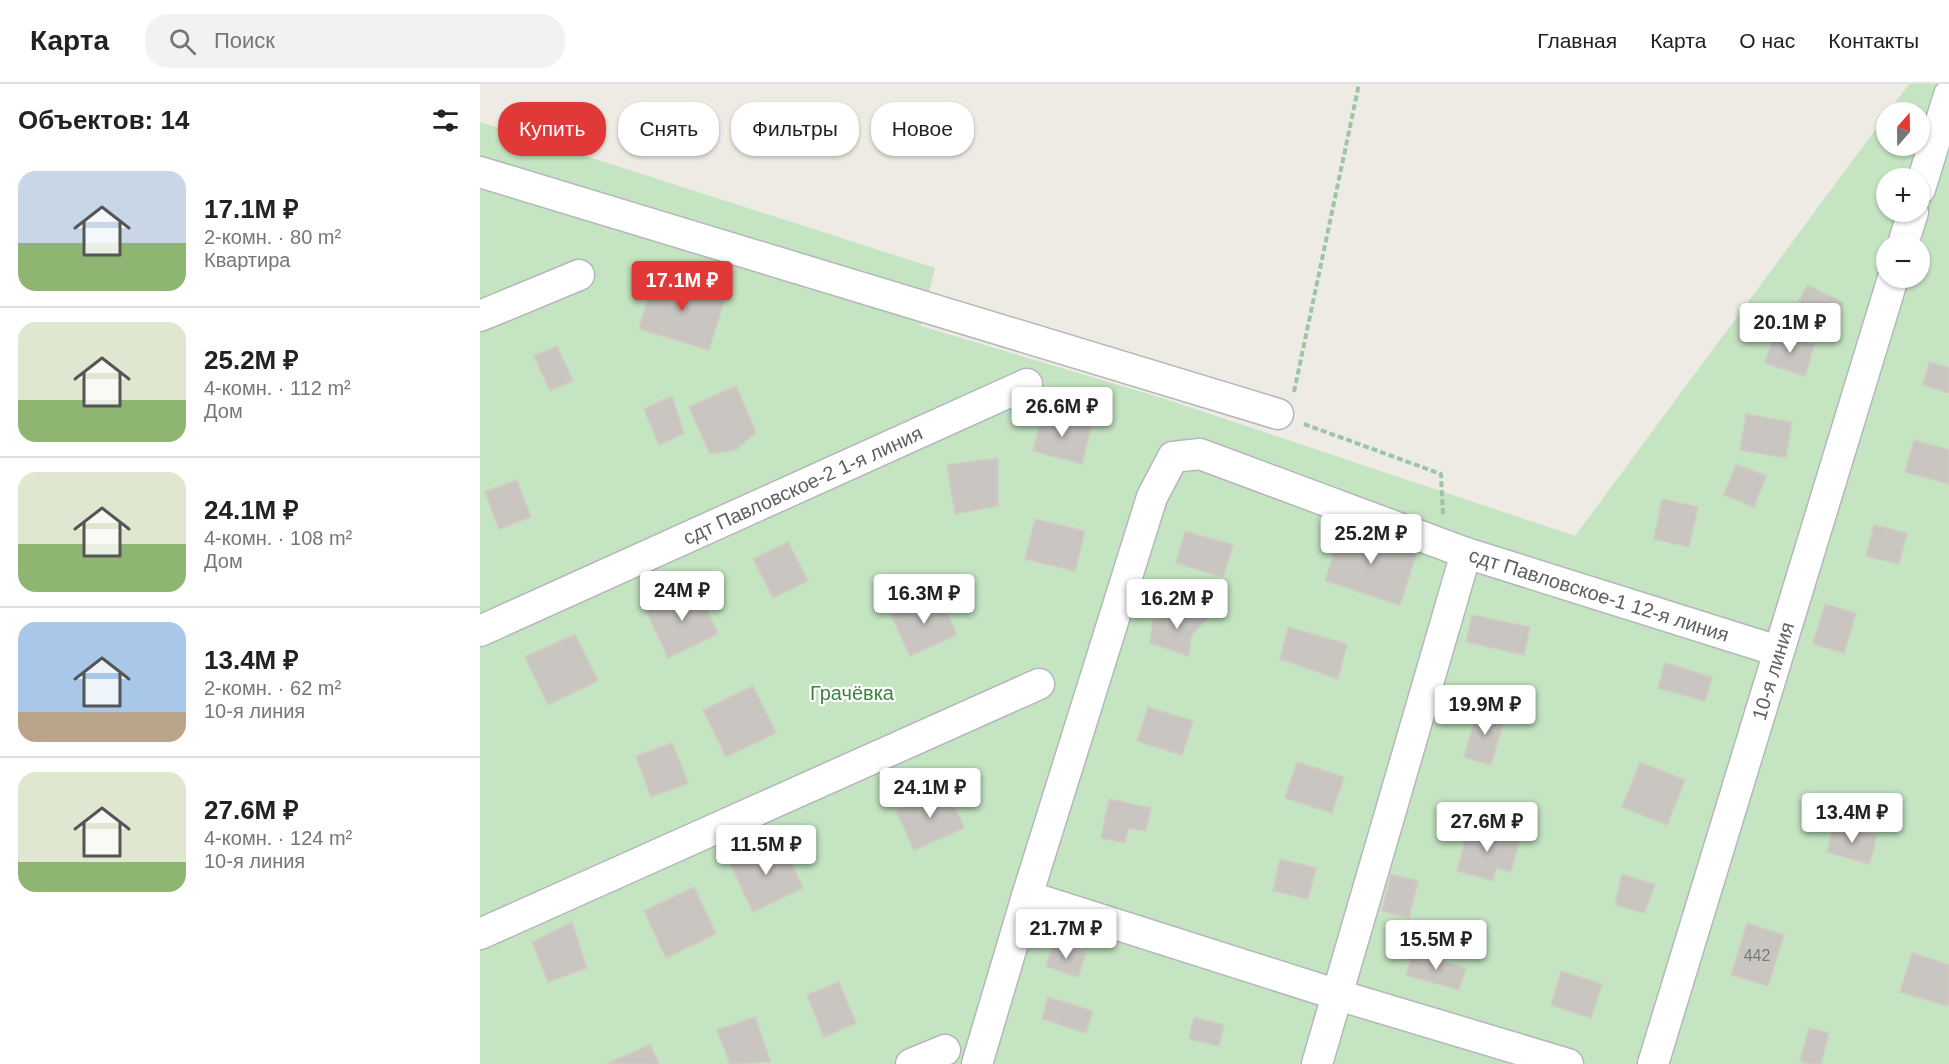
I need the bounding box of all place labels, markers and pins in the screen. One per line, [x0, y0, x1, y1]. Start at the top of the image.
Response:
pin: 17.1M ₽ [627, 261, 737, 312]
pin: 20.1M ₽ [1735, 303, 1845, 354]
pin: 26.6M ₽ [1007, 387, 1117, 438]
pin: 25.2M ₽ [1316, 514, 1426, 565]
pin: 24M ₽ [640, 571, 724, 622]
pin: 16.3M ₽ [869, 574, 979, 625]
pin: 16.2M ₽ [1122, 579, 1232, 630]
pin: 19.9M ₽ [1430, 685, 1540, 736]
pin: 24.1M ₽ [875, 768, 985, 819]
pin: 13.4M ₽ [1797, 793, 1907, 844]
pin: 27.6M ₽ [1432, 802, 1542, 853]
pin: 11.5M ₽ [711, 825, 821, 876]
pin: 21.7M ₽ [1011, 909, 1121, 960]
pin: 15.5M ₽ [1381, 920, 1491, 971]

